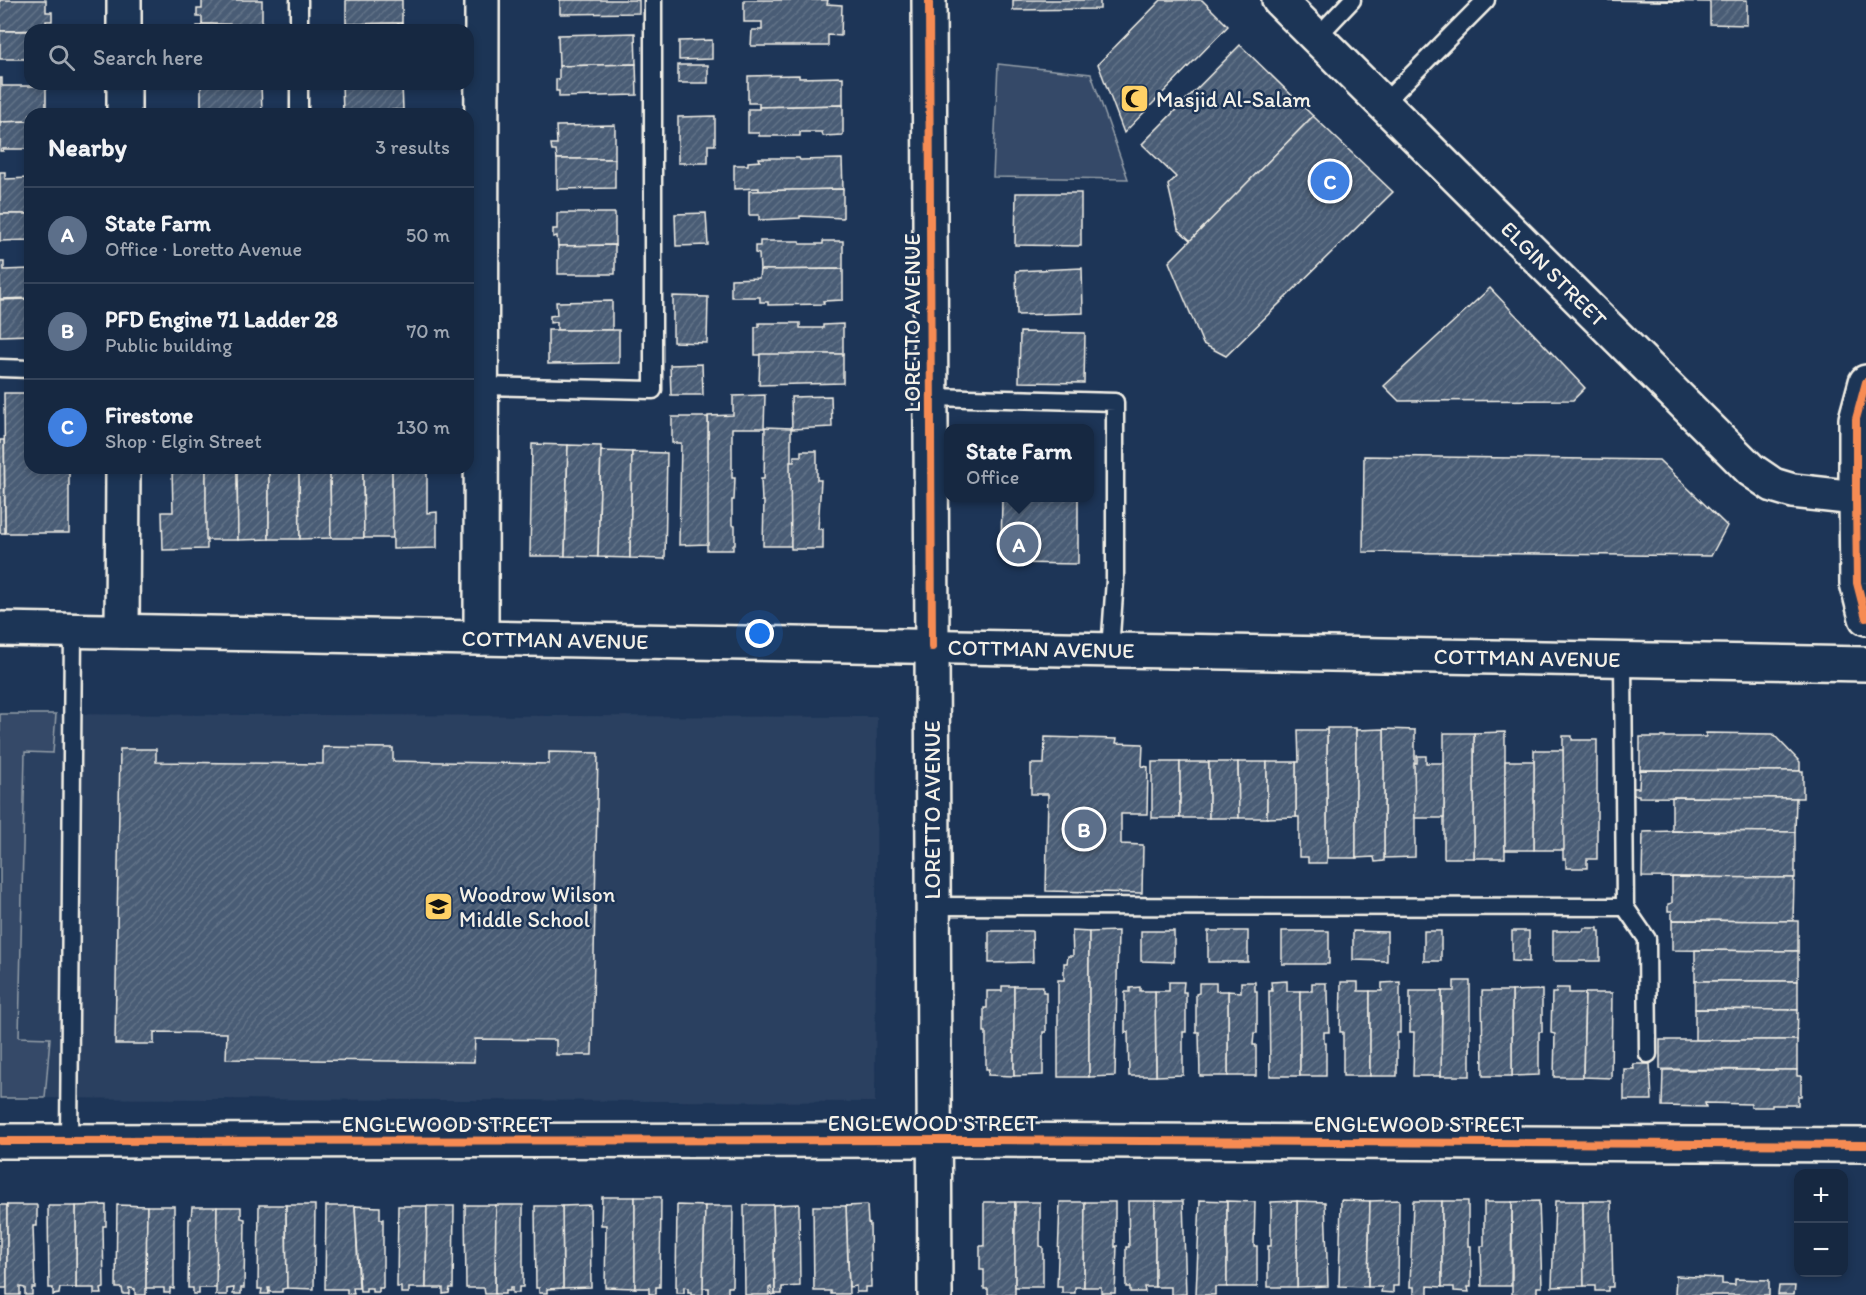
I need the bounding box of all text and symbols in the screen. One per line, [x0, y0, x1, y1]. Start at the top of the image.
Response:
search box [24, 24, 474, 90]
icon: search [45, 41, 78, 74]
text: Search here [93, 44, 203, 71]
mosque icon: Masjid Al-Salam [1119, 83, 1151, 115]
place label: Masjid Al-Salam [1156, 86, 1312, 113]
text: Nearby [48, 131, 127, 163]
text: 3 results [375, 135, 450, 159]
pin: C [1310, 158, 1350, 204]
text: State Farm [105, 210, 211, 237]
street label: ELGIN STREET [1495, 215, 1613, 333]
text: A [61, 223, 74, 247]
text: 50 m [406, 223, 450, 247]
street label: LORETTO AVENUE [899, 233, 926, 413]
text: Office · Loretto Avenue [105, 237, 302, 261]
text: PFD Engine 71 Ladder 28 [105, 306, 338, 333]
text: B [61, 319, 74, 343]
text: 70 m [406, 319, 450, 343]
text: Public building [105, 333, 232, 357]
text: Firestone [105, 402, 193, 429]
text: C [61, 415, 74, 439]
text: 130 m [396, 415, 450, 439]
popup [944, 424, 1094, 502]
text: Shop · Elgin Street [105, 429, 262, 453]
text: State Farm [966, 438, 1072, 465]
text: Office [966, 465, 1019, 489]
pin: A [1000, 522, 1038, 566]
your location [745, 619, 774, 648]
street label: COTTMAN AVENUE [461, 625, 649, 655]
street label: COTTMAN AVENUE [947, 634, 1135, 664]
street label: COTTMAN AVENUE [1433, 643, 1621, 673]
street label: LORETTO AVENUE [919, 720, 946, 900]
pin: B [1064, 806, 1104, 852]
place label: Woodrow Wilson Middle School [459, 881, 616, 933]
school or university icon: Woodrow Wilson Middle School [422, 891, 454, 923]
street label: ENGLEWOOD STREET [828, 1110, 1039, 1137]
street label: ENGLEWOOD STREET [342, 1111, 553, 1138]
street label: ENGLEWOOD STREET [1314, 1111, 1525, 1138]
map controls [1794, 1169, 1848, 1277]
button: + [1794, 1169, 1848, 1223]
button: − [1794, 1223, 1848, 1277]

